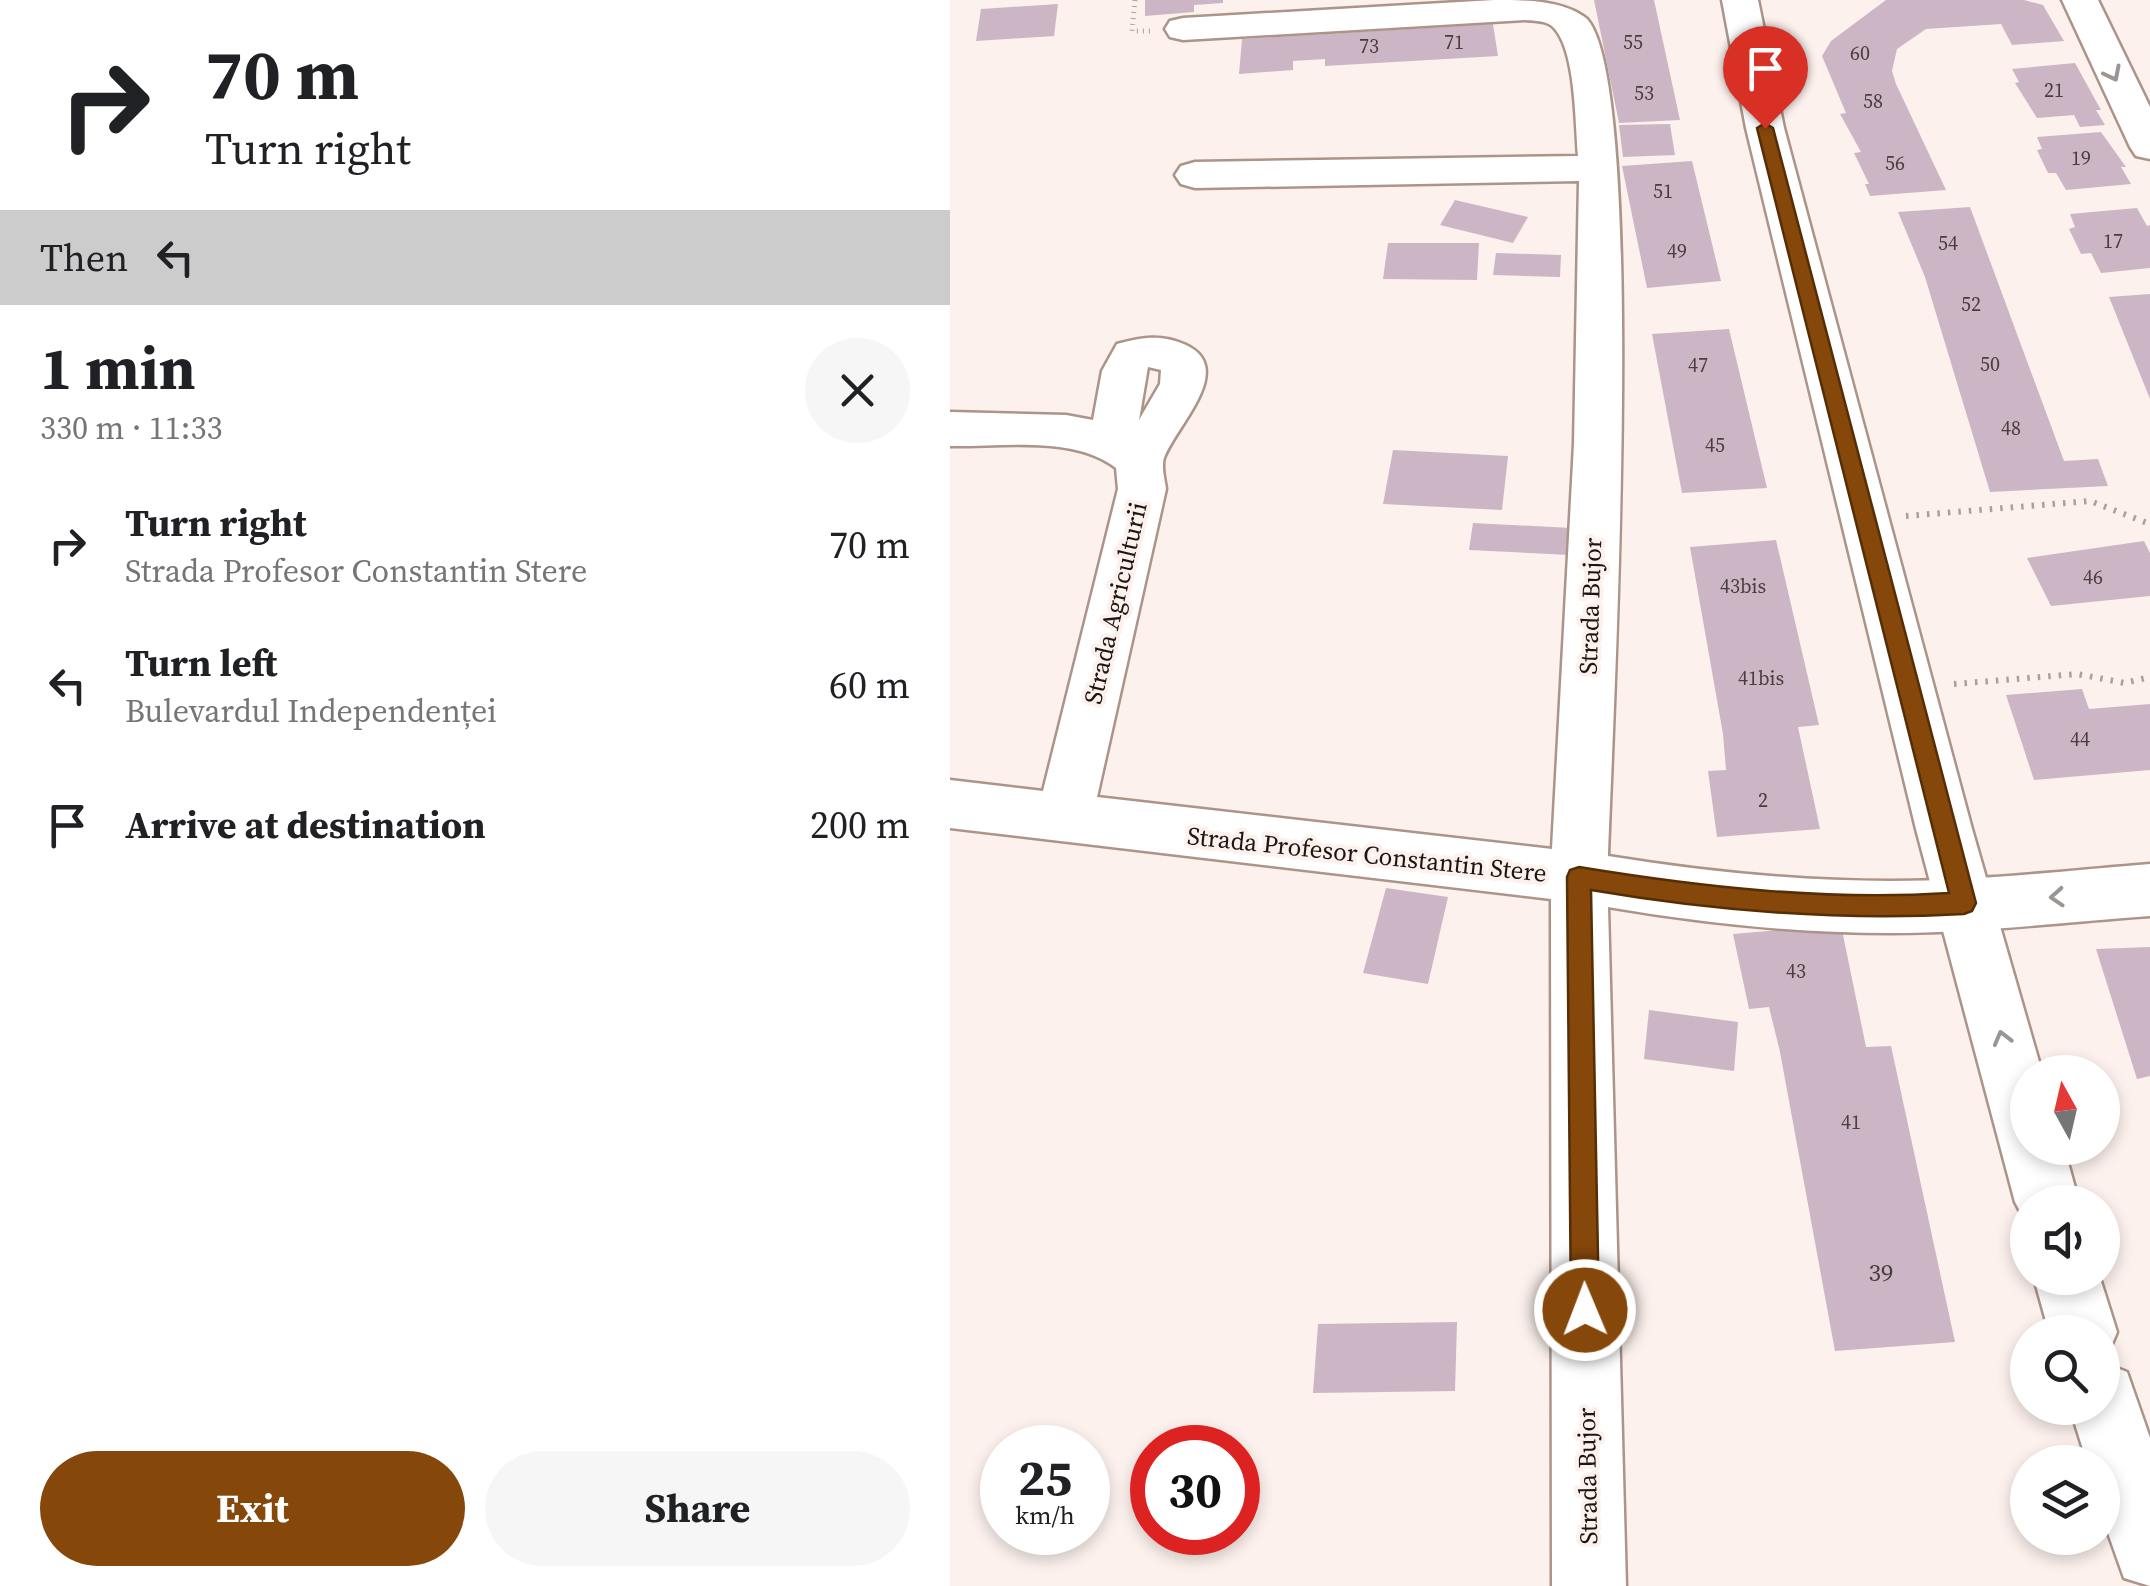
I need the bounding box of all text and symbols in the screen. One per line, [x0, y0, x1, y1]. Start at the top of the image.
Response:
text: 70 m [205, 26, 359, 122]
pin [1723, 26, 1808, 129]
house number: 71 [1444, 28, 1464, 56]
house number: 55 [1623, 28, 1643, 56]
house number: 73 [1359, 32, 1379, 60]
house number: 60 [1850, 39, 1870, 67]
icon: right [40, 40, 170, 170]
icon: arrive [1738, 41, 1793, 96]
one-way arrow [2101, 64, 2121, 82]
house number: 21 [2044, 76, 2064, 104]
house number: 53 [1634, 79, 1654, 107]
house number: 58 [1863, 87, 1883, 115]
text: Turn right [205, 117, 411, 179]
house number: 19 [2071, 144, 2091, 172]
house number: 56 [1885, 149, 1905, 177]
house number: 51 [1653, 177, 1673, 205]
house number: 17 [2103, 227, 2123, 255]
house number: 54 [1938, 229, 1958, 257]
icon: left [148, 230, 203, 285]
text: Then [40, 232, 128, 284]
house number: 49 [1667, 237, 1687, 265]
house number: 52 [1961, 290, 1981, 318]
text: 1 min [40, 327, 196, 409]
button: close [805, 338, 910, 443]
house number: 50 [1980, 350, 2000, 378]
house number: 47 [1688, 351, 1708, 379]
text: 330 m · 11:33 [40, 406, 222, 450]
house number: 48 [2001, 414, 2021, 442]
house number: 45 [1705, 431, 1725, 459]
text: Turn right [125, 497, 307, 549]
street label: Strada Agriculturii [1075, 499, 1155, 707]
icon: right [40, 518, 95, 573]
text: 70 m [829, 519, 910, 571]
street label: Strada Bujor [1571, 536, 1609, 675]
text: Strada Profesor Constantin Stere [125, 549, 587, 593]
house number: 46 [2083, 563, 2103, 591]
house number: 43bis [1720, 572, 1766, 600]
text: Turn left [125, 637, 277, 689]
icon: left [40, 658, 95, 713]
text: 60 m [829, 659, 910, 711]
house number: 41bis [1738, 664, 1784, 692]
text: Bulevardul Independenței [125, 689, 497, 733]
house number: 44 [2070, 725, 2090, 753]
house number: 2 [1758, 786, 1768, 814]
icon: arrive [40, 798, 95, 853]
text: Arrive at destination [125, 799, 486, 851]
text: 200 m [810, 799, 910, 851]
street label: Strada Profesor Constantin Stere [1186, 818, 1548, 890]
one-way arrow [2048, 885, 2064, 907]
house number: 43 [1786, 957, 1806, 985]
one-way arrow [1993, 1030, 2014, 1047]
north arrow [2010, 1055, 2120, 1165]
map controls [2010, 1055, 2120, 1555]
house number: 41 [1841, 1108, 1861, 1136]
button: sound [2010, 1185, 2120, 1295]
house number: 39 [1868, 1255, 1894, 1289]
position arrow [1533, 1258, 1637, 1362]
button: search [2010, 1315, 2120, 1425]
street label: Strada Bujor [1569, 1407, 1605, 1545]
speed limit sign: 30 [1130, 1425, 1260, 1555]
text: 25 [1018, 1443, 1072, 1512]
button: layers [2010, 1445, 2120, 1555]
button: Exit [40, 1451, 465, 1566]
button: Share [485, 1451, 910, 1566]
text: km/h [1015, 1498, 1075, 1532]

